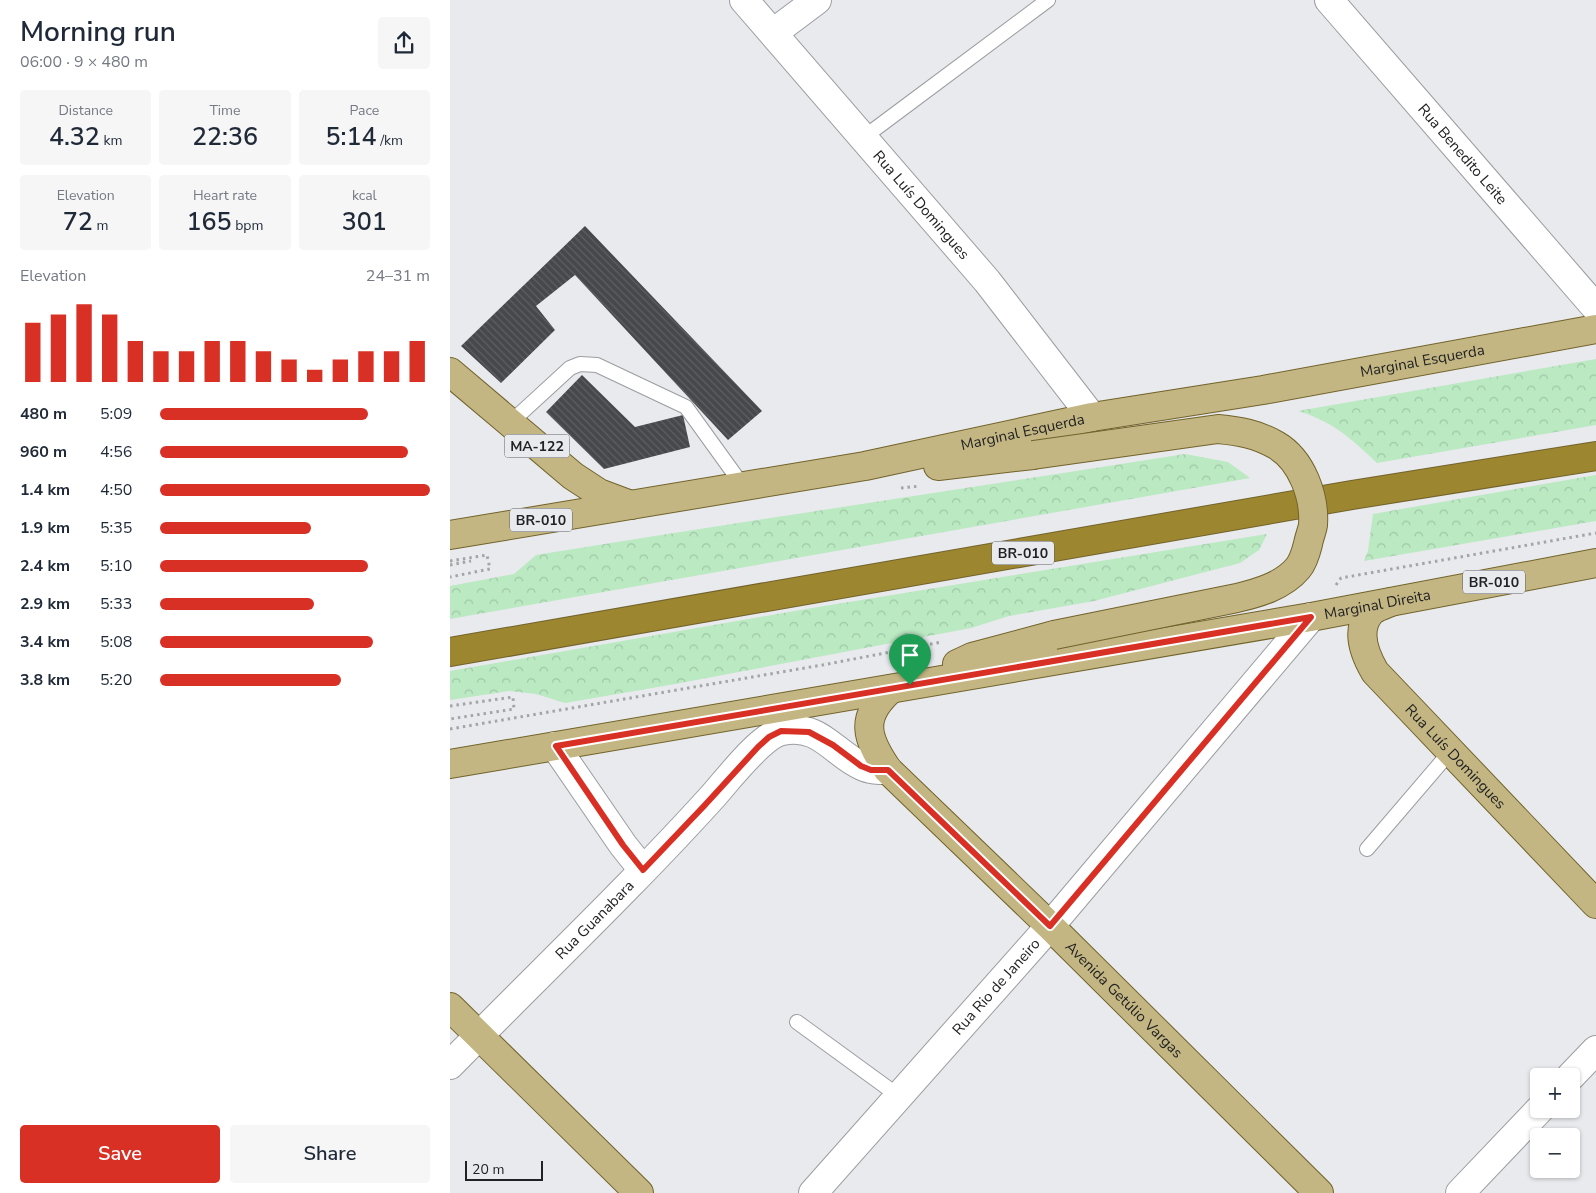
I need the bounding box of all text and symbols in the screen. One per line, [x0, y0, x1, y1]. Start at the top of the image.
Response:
text: Morning run [20, 13, 176, 51]
button: share [378, 17, 430, 69]
text: 06:00 · 9 × 480 m [20, 51, 148, 73]
street label: Rua Benedito Leite [1413, 100, 1512, 209]
text: Distance [58, 101, 113, 120]
text: Time [209, 101, 241, 120]
text: Pace [349, 101, 379, 120]
text: 4.32 [49, 120, 100, 154]
text: 22:36 [192, 120, 258, 154]
text: 5:14 [326, 120, 377, 154]
text: km [100, 131, 122, 150]
text: /km [377, 131, 403, 150]
street label: Rua Luís Domingues [869, 146, 974, 264]
text: Elevation [57, 186, 115, 205]
text: Heart rate [193, 186, 257, 205]
text: kcal [352, 186, 377, 205]
text: 72 [63, 205, 93, 239]
text: 165 [187, 205, 232, 239]
text: 301 [342, 205, 387, 239]
text: m [93, 216, 108, 235]
text: bpm [232, 216, 263, 235]
text: Elevation [20, 265, 86, 287]
text: 24–31 m [366, 265, 430, 287]
street label: Marginal Esquerda [1358, 340, 1486, 382]
text: 480 m [20, 403, 67, 425]
text: 5:09 [100, 403, 132, 425]
street label: Marginal Esquerda [959, 409, 1086, 455]
road number: MA-122 [504, 434, 570, 458]
text: 960 m [20, 441, 67, 463]
text: 4:56 [100, 441, 132, 463]
text: 1.4 km [20, 479, 70, 501]
text: 4:50 [100, 479, 132, 501]
road number: BR-010 [510, 508, 572, 532]
text: 1.9 km [20, 517, 70, 539]
text: 5:35 [100, 517, 132, 539]
road number: BR-010 [992, 542, 1054, 564]
text: 2.4 km [20, 555, 70, 577]
text: 5:10 [100, 555, 132, 577]
road number: BR-010 [1463, 570, 1525, 594]
street label: Marginal Direita [1323, 585, 1432, 624]
text: 2.9 km [20, 593, 70, 615]
text: 5:33 [100, 593, 132, 615]
text: 3.4 km [20, 631, 70, 653]
text: 5:08 [100, 631, 132, 653]
pin [889, 634, 931, 685]
icon: arrive [896, 641, 924, 669]
text: 3.8 km [20, 669, 70, 691]
text: 5:20 [100, 669, 132, 691]
street label: Rua Luís Domingues [1401, 700, 1510, 813]
street label: Rua Guanabara [551, 876, 638, 964]
street label: Rua Rio de Janeiro [948, 934, 1045, 1039]
street label: Avenida Getúlio Vargas [1061, 937, 1187, 1062]
map controls [1530, 1068, 1580, 1178]
button: + [1530, 1068, 1580, 1118]
button: Save [20, 1125, 220, 1183]
button: Share [230, 1125, 430, 1183]
button: − [1530, 1128, 1580, 1178]
scale bar [465, 1158, 542, 1181]
text: 20 m [472, 1160, 504, 1179]

